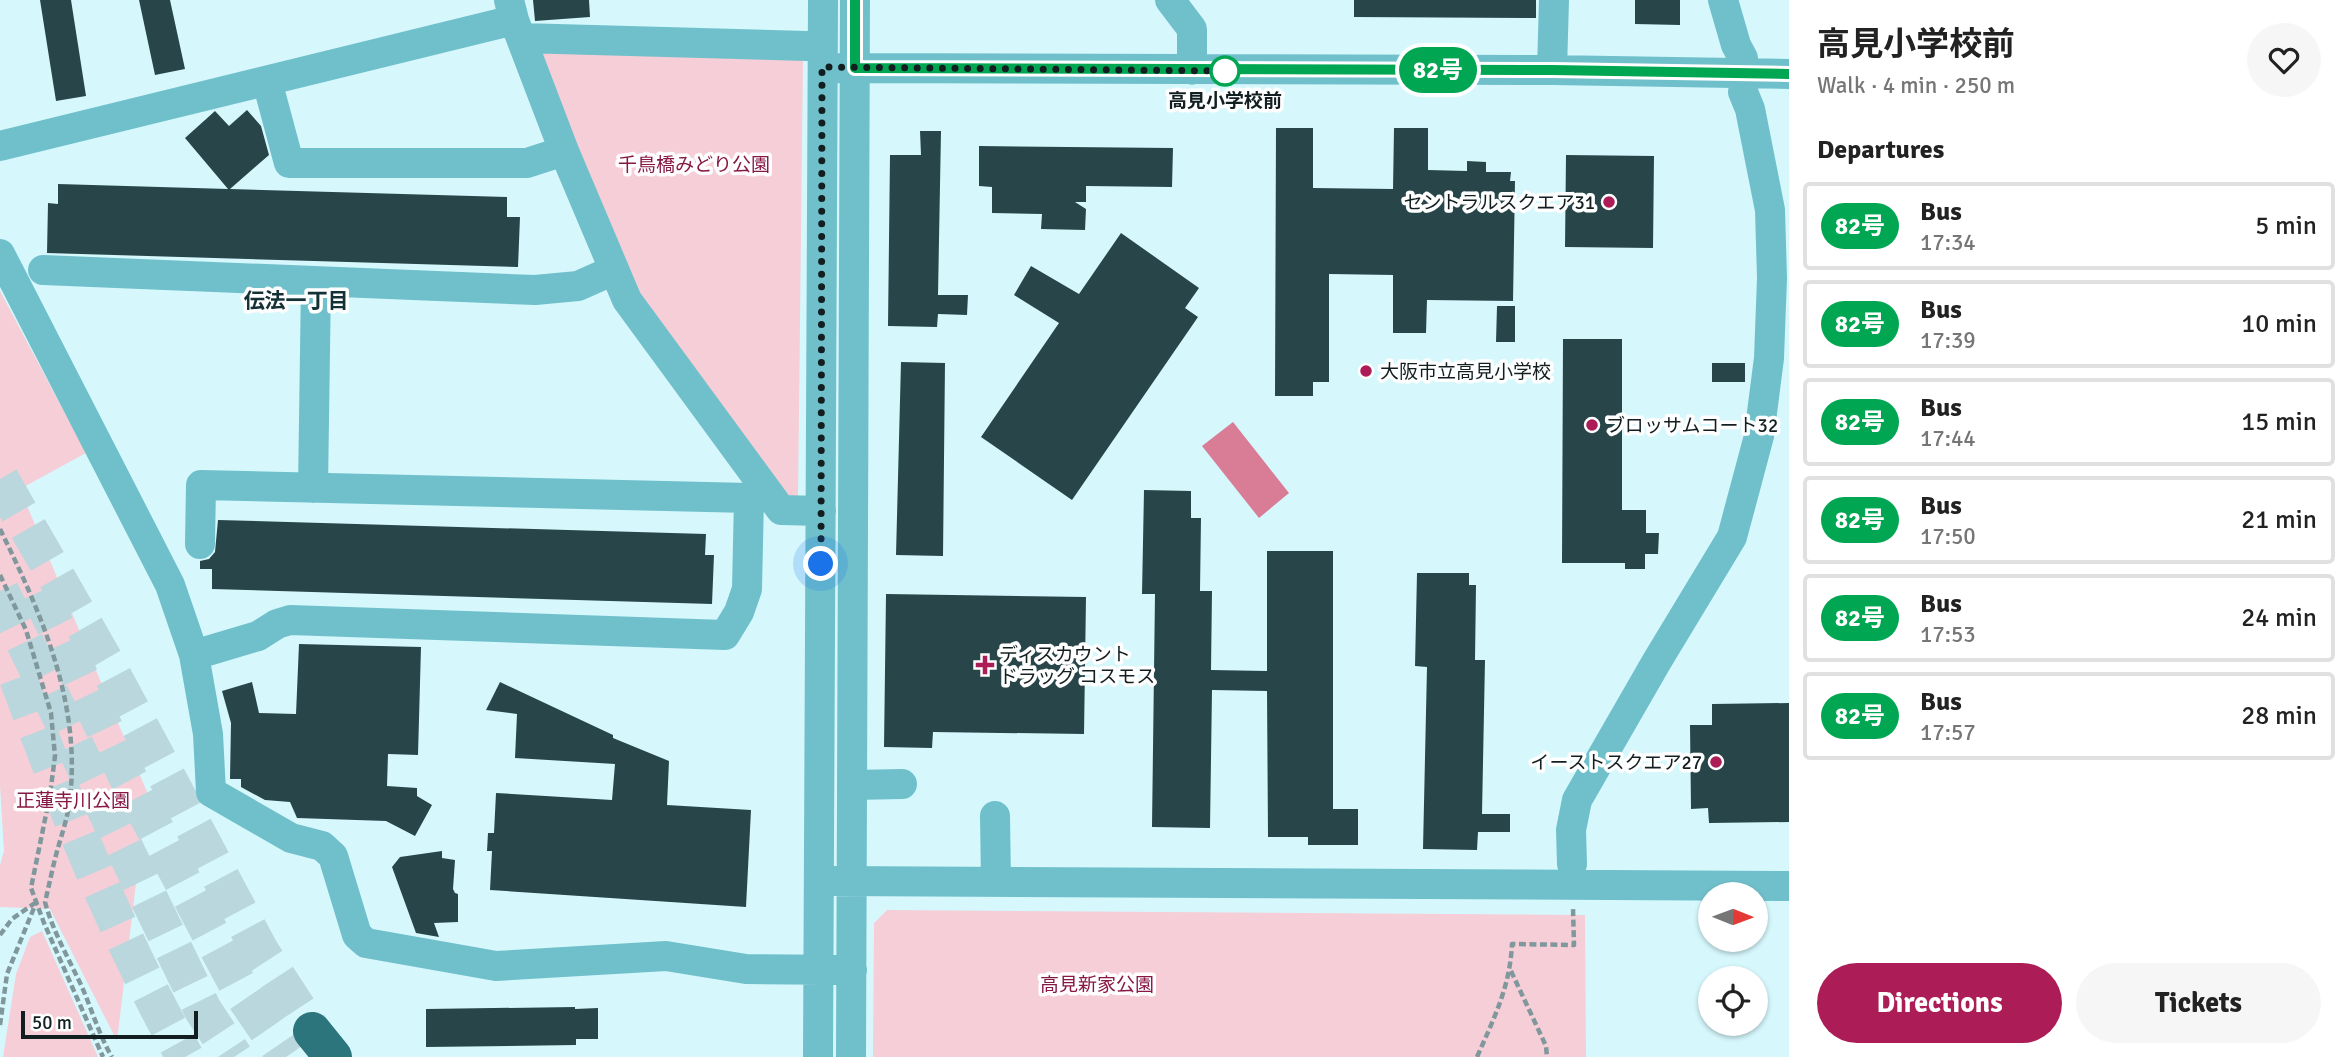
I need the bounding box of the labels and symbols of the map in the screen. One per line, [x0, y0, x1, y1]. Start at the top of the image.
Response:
line badge: 82号 [1398, 47, 1478, 93]
marker: 高見小学校前 [1210, 56, 1240, 86]
place label: 高見小学校前 [1168, 89, 1282, 113]
park label: 千鳥橋みどり公園 [618, 153, 770, 177]
place label: セントラルスクエア31 [1403, 191, 1595, 215]
marker: セントラルスクエア31 [1601, 194, 1617, 210]
district label: 伝法一丁目 [244, 288, 349, 314]
place label: 大阪市立高見小学校 [1380, 360, 1551, 384]
marker: 大阪市立高見小学校 [1358, 363, 1374, 379]
place label: ブロッサムコート32 [1606, 414, 1778, 438]
marker: ブロッサムコート32 [1584, 417, 1600, 433]
your location [803, 546, 838, 581]
place label: ディスカウント ドラッグ コスモス [999, 643, 1155, 689]
marker: ディスカウント ドラッグ コスモス [977, 657, 993, 673]
place label: イーストスクエア27 [1530, 751, 1702, 775]
marker: イーストスクエア27 [1708, 754, 1724, 770]
park label: 正蓮寺川公園 [16, 789, 130, 813]
north arrow [1698, 882, 1768, 952]
park label: 高見新家公園 [1040, 973, 1154, 997]
scale bar [21, 1008, 198, 1040]

